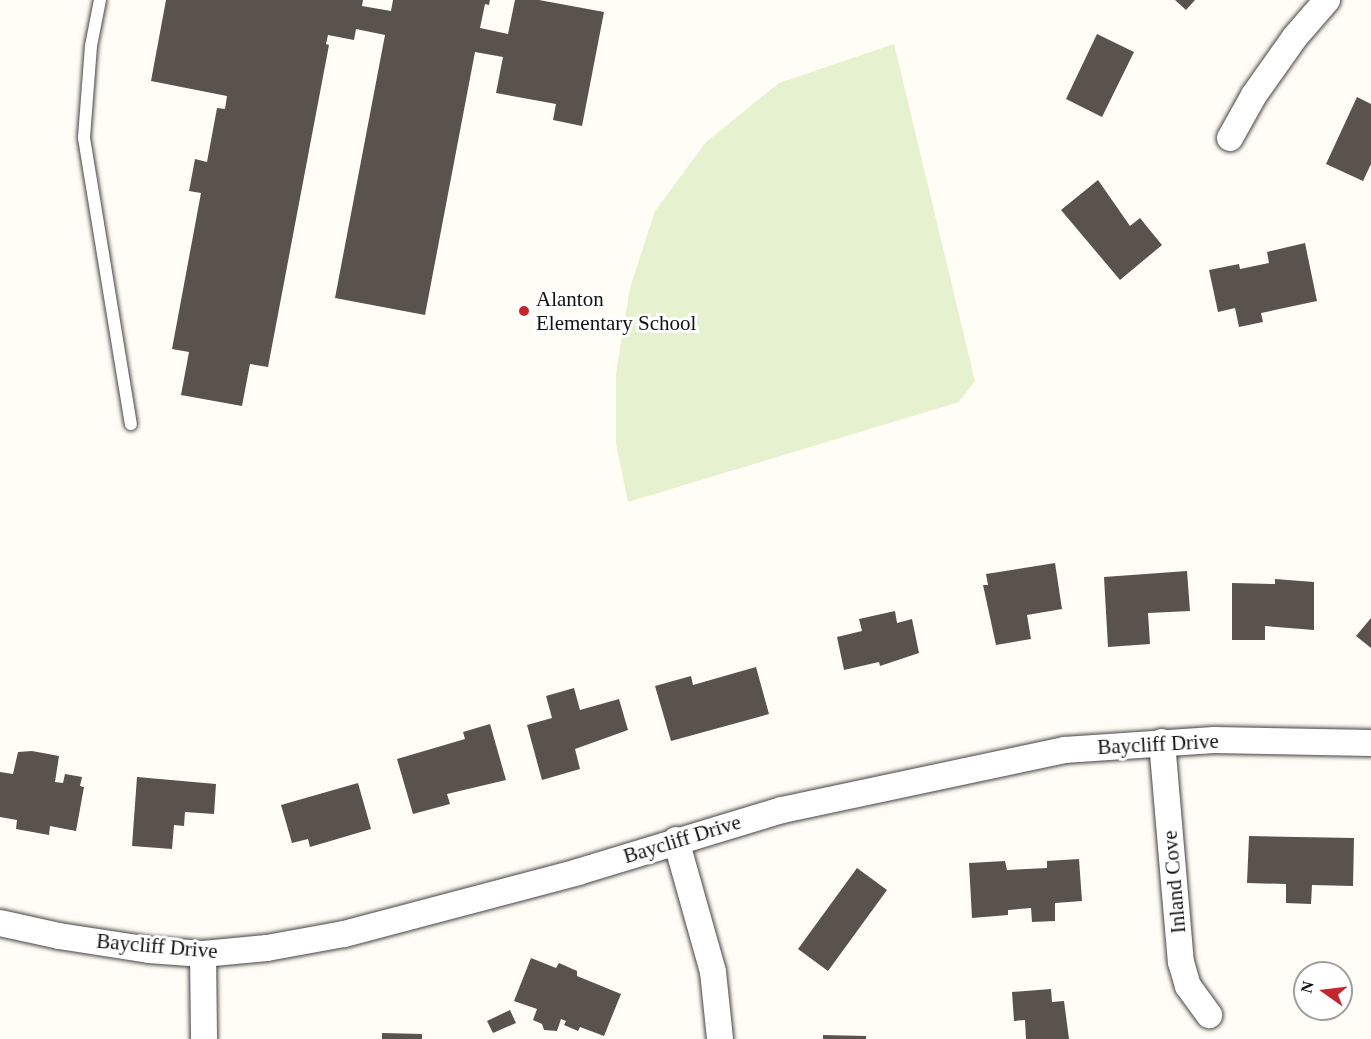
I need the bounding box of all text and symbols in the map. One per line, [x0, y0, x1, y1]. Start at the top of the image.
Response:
place label: Alanton Elementary School [536, 286, 696, 336]
marker: Alanton Elementary School [517, 304, 531, 318]
street label: Baycliff Drive [1097, 728, 1219, 760]
street label: Baycliff Drive [620, 809, 744, 869]
street label: Inland Cove [1157, 829, 1191, 935]
street label: Baycliff Drive [95, 928, 219, 964]
north arrow [1293, 961, 1353, 1021]
text: N [1297, 979, 1317, 995]

